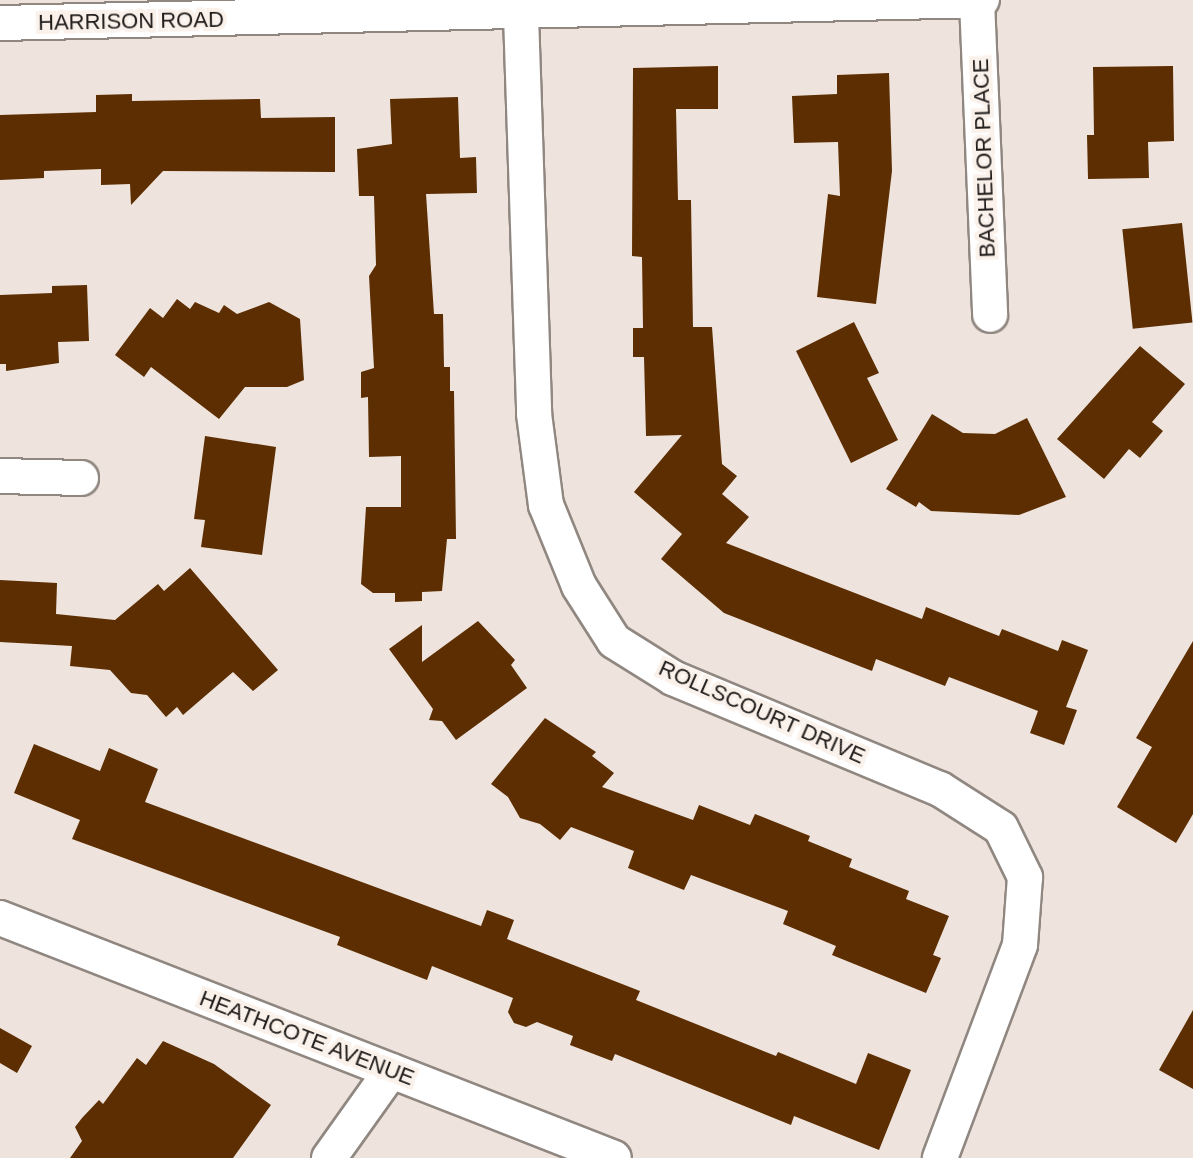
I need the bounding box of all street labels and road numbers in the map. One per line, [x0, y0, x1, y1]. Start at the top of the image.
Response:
street label: HARRISON ROAD [38, 6, 224, 36]
street label: BACHELOR PLACE [967, 58, 1001, 258]
street label: ROLLSCOURT DRIVE [655, 655, 869, 769]
street label: HEATHCOTE AVENUE [195, 985, 419, 1091]

